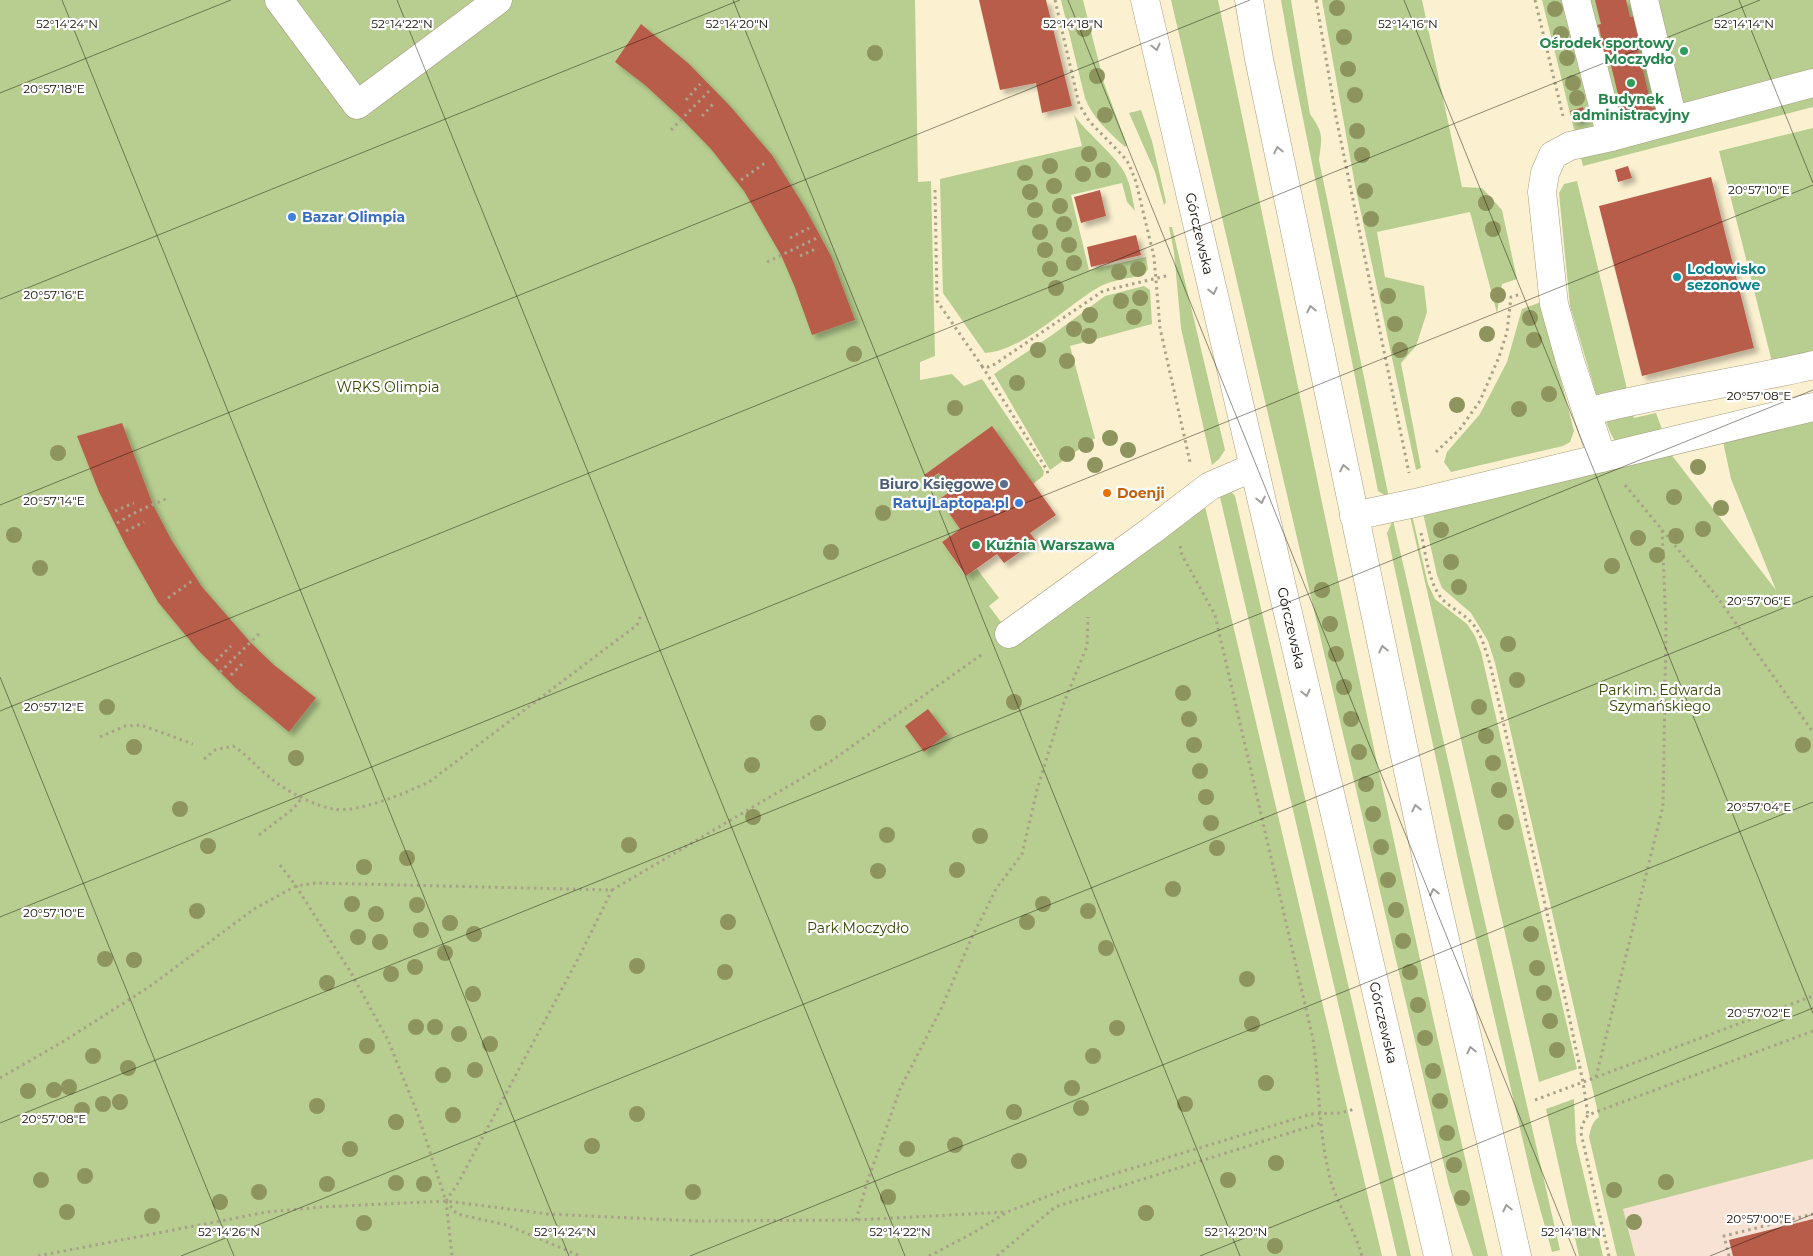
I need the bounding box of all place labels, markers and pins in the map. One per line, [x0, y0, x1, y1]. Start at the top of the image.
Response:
place label: Ośrodek sportowy Moczydło [1539, 34, 1675, 68]
marker: Ośrodek sportowy Moczydło [1678, 45, 1690, 57]
marker: Budynek administracyjny [1625, 77, 1637, 89]
place label: Budynek administracyjny [1572, 90, 1690, 124]
place label: Bazar Olimpia [302, 208, 405, 226]
marker: Bazar Olimpia [286, 211, 298, 223]
place label: Lodowisko sezonowe [1687, 260, 1766, 294]
marker: Lodowisko sezonowe [1671, 271, 1683, 283]
place label: Biuro Księgowe [879, 475, 994, 493]
marker: Biuro Księgowe [998, 478, 1010, 490]
place label: Doenji [1117, 484, 1165, 502]
marker: Doenji [1101, 487, 1113, 499]
place label: RatujLaptopa.pl [893, 494, 1009, 512]
marker: RatujLaptopa.pl [1013, 497, 1025, 509]
place label: Kuźnia Warszawa [986, 536, 1115, 554]
marker: Kuźnia Warszawa [970, 539, 982, 551]

